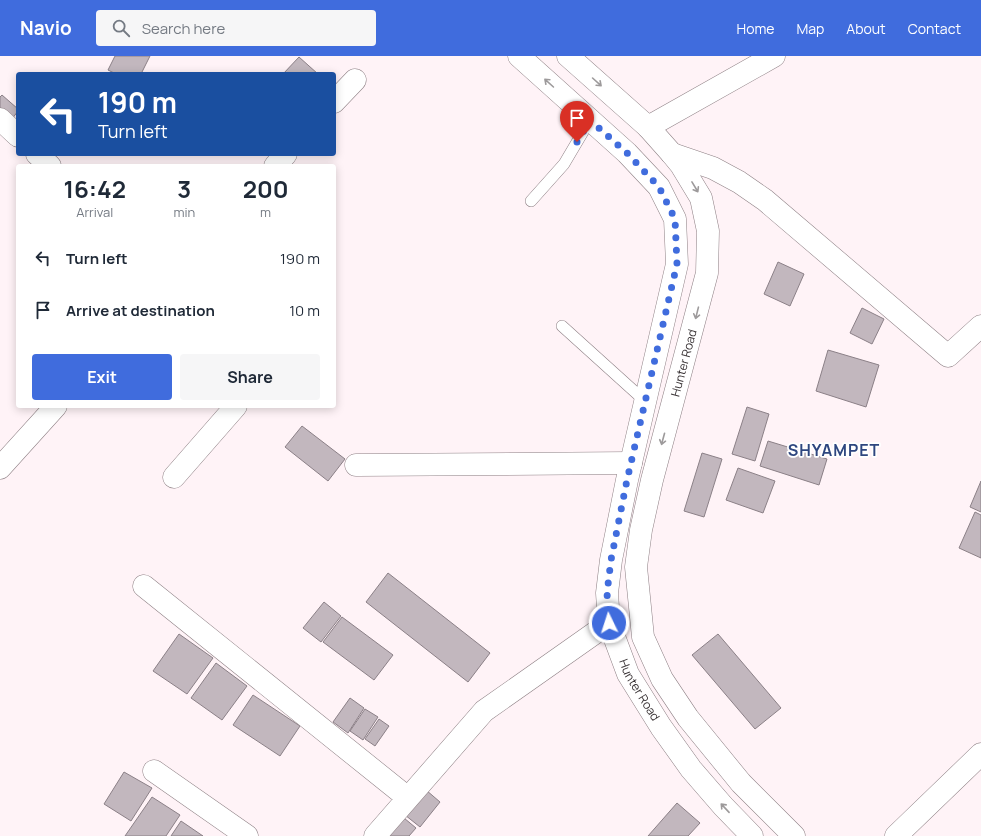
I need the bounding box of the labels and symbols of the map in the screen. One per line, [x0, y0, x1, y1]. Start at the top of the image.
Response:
one-way arrow [592, 77, 602, 87]
one-way arrow [544, 78, 554, 87]
pin [560, 101, 594, 142]
one-way arrow [691, 181, 699, 193]
one-way arrow [692, 306, 700, 319]
street label: Hunter Road [666, 327, 701, 399]
one-way arrow [659, 432, 667, 445]
district label: SHYAMPET [788, 439, 880, 461]
position arrow [588, 602, 630, 644]
street label: Hunter Road [615, 656, 664, 724]
one-way arrow [720, 803, 730, 813]

